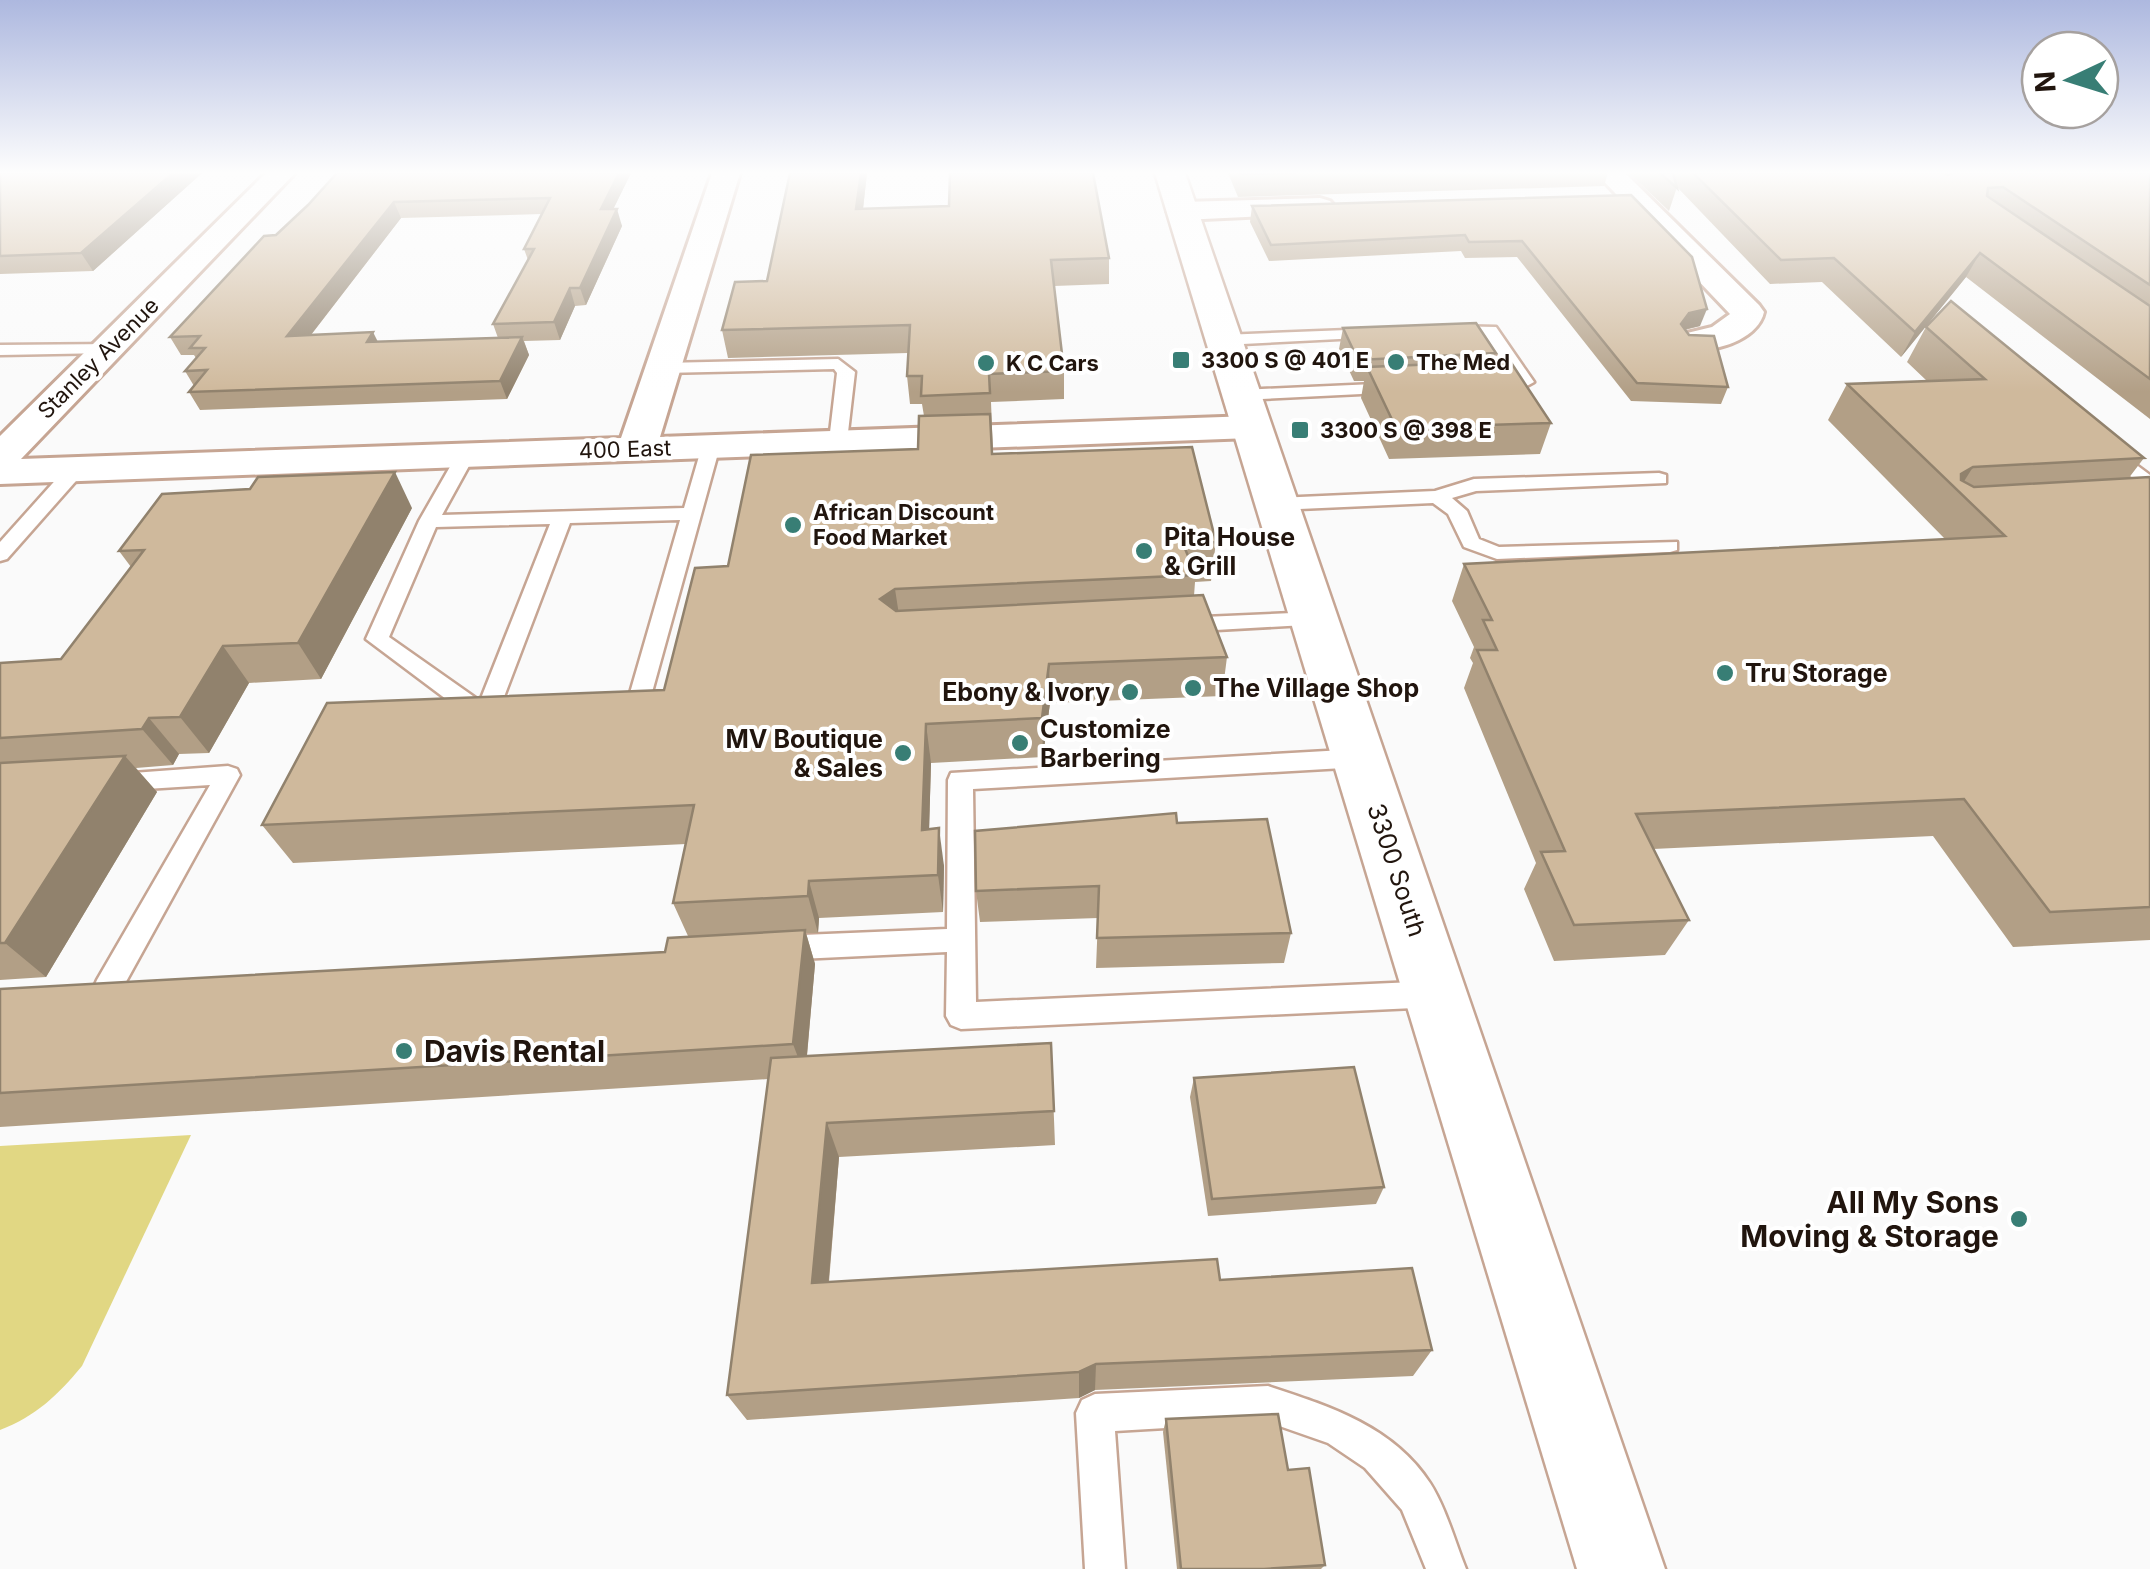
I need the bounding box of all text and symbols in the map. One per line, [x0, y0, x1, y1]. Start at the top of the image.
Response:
north arrow [2020, 30, 2120, 130]
text: N [2027, 70, 2063, 94]
street label: Stanley Avenue [32, 292, 164, 424]
place label: 3300 S @ 401 E [1201, 347, 1369, 373]
marker: 3300 S @ 401 E [1170, 349, 1192, 371]
place label: The Med [1416, 349, 1510, 375]
place label: K C Cars [1006, 350, 1099, 376]
marker: The Med [1385, 351, 1407, 373]
marker: K C Cars [975, 352, 997, 374]
place label: 3300 S @ 398 E [1320, 417, 1492, 443]
marker: 3300 S @ 398 E [1289, 419, 1311, 441]
street label: 400 East [578, 434, 672, 464]
place label: African Discount Food Market [813, 499, 994, 550]
marker: African Discount Food Market [782, 514, 804, 536]
place label: Pita House & Grill [1164, 522, 1295, 581]
marker: Pita House & Grill [1133, 540, 1155, 562]
place label: Tru Storage [1745, 658, 1888, 688]
marker: Tru Storage [1714, 662, 1736, 684]
place label: The Village Shop [1213, 673, 1419, 703]
place label: Ebony & Ivory [942, 677, 1110, 707]
marker: The Village Shop [1182, 677, 1204, 699]
marker: Ebony & Ivory [1119, 681, 1141, 703]
place label: Customize Barbering [1040, 714, 1171, 773]
place label: MV Boutique & Sales [726, 724, 883, 783]
marker: Customize Barbering [1009, 732, 1031, 754]
marker: MV Boutique & Sales [892, 742, 914, 764]
street label: 3300 South [1361, 800, 1433, 940]
place label: Davis Rental [424, 1033, 605, 1069]
marker: Davis Rental [393, 1040, 415, 1062]
place label: All My Sons Moving & Storage [1740, 1184, 1999, 1254]
marker: All My Sons Moving & Storage [2008, 1208, 2030, 1230]

